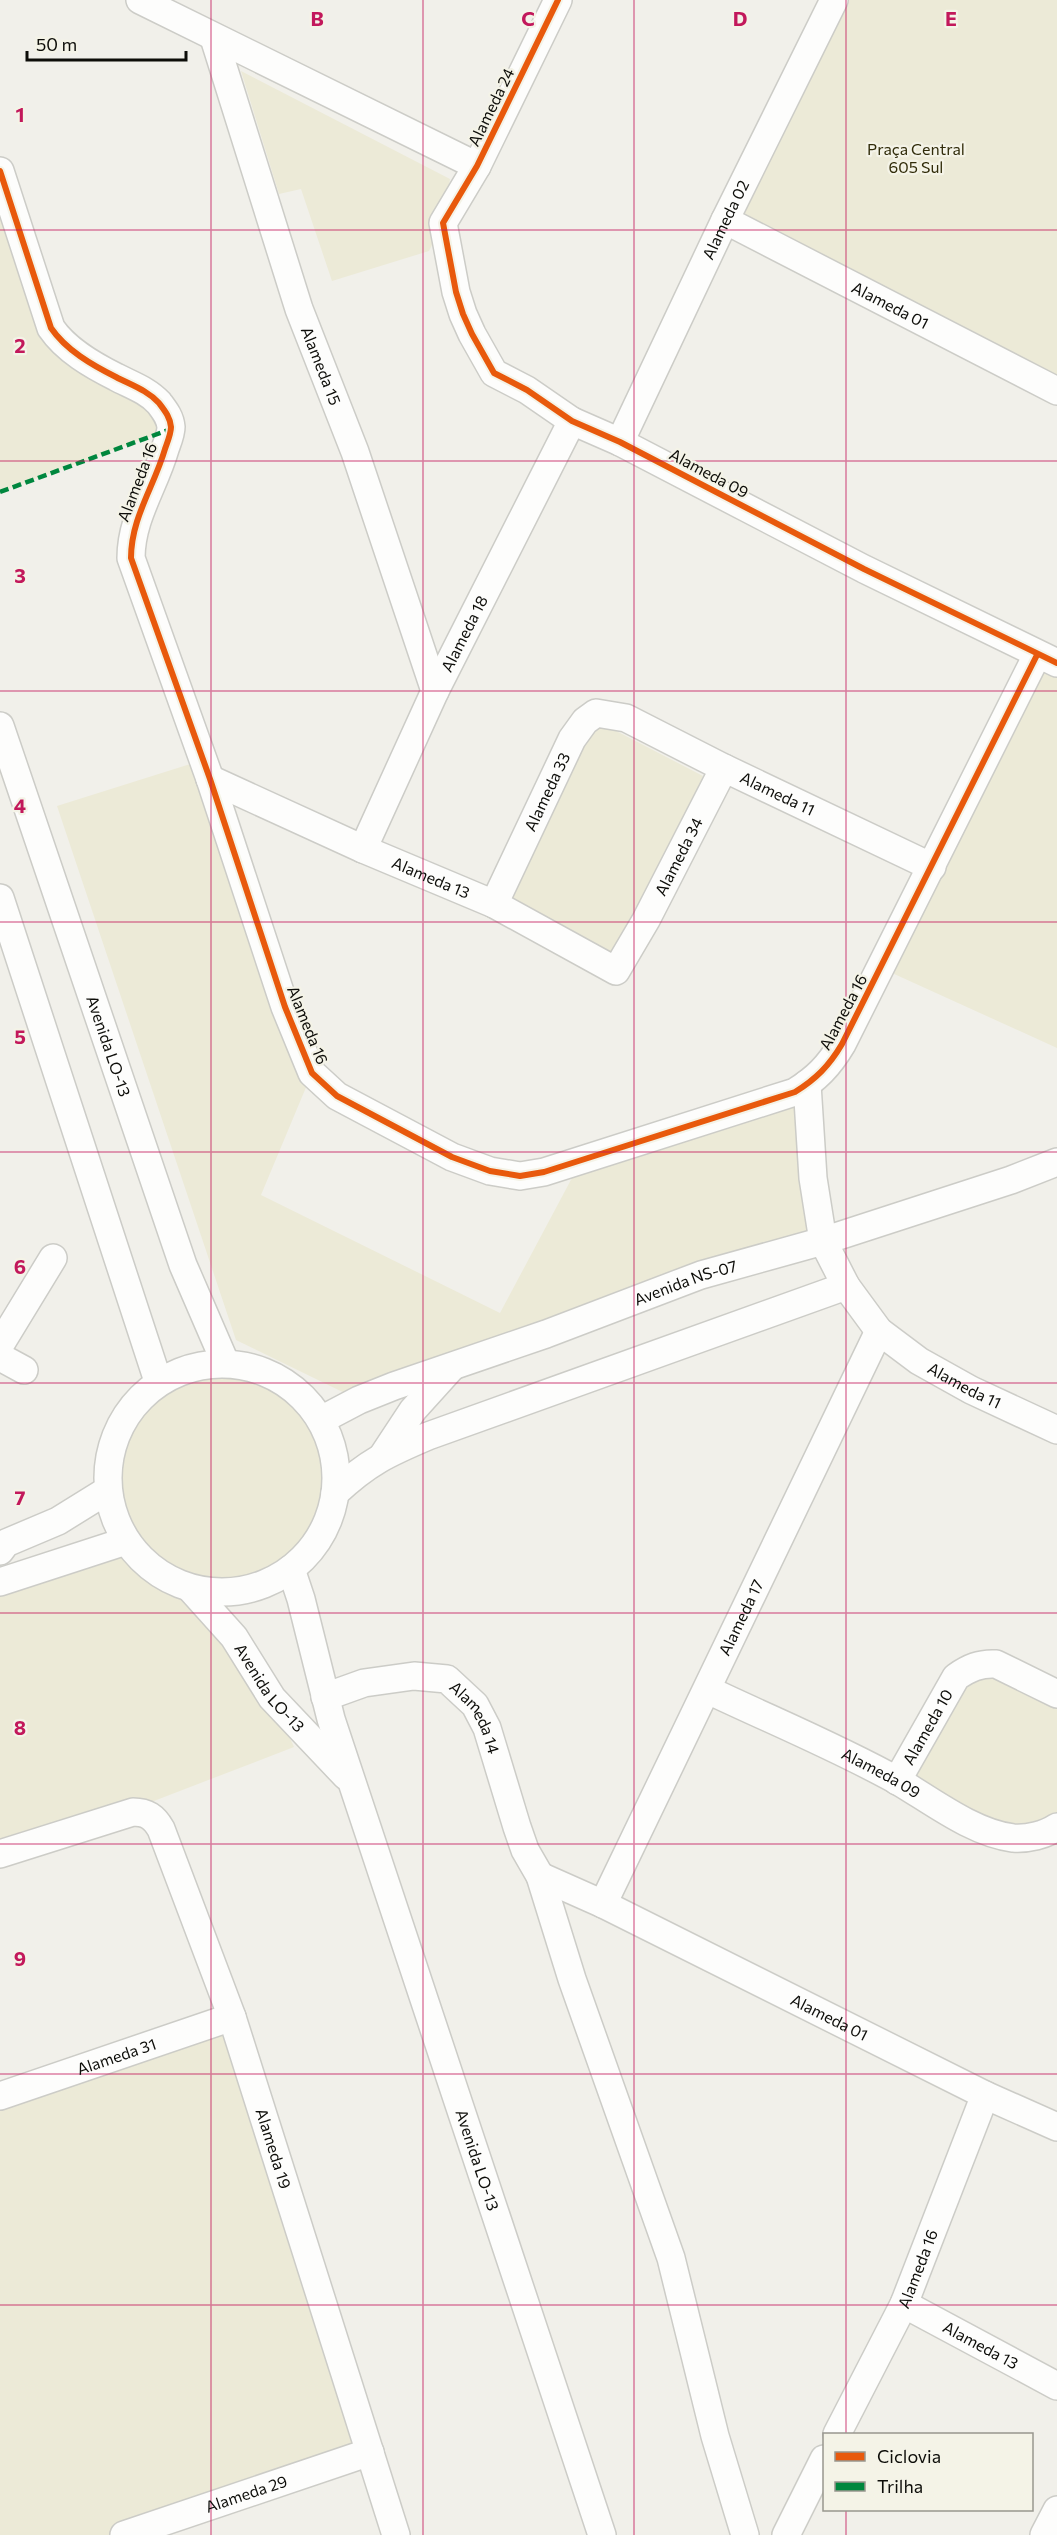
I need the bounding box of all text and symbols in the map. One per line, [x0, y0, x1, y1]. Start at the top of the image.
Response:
text: B [310, 6, 324, 30]
text: C [521, 6, 535, 30]
text: D [733, 6, 747, 30]
text: E [945, 6, 957, 30]
scale bar [27, 24, 186, 62]
text: 50 m [36, 33, 77, 55]
street label: Alameda 24 [463, 64, 518, 149]
text: 1 [15, 102, 25, 126]
park label: Praça Central 605 Sul [867, 139, 965, 176]
street label: Alameda 02 [698, 177, 752, 262]
street label: Alameda 01 [849, 277, 932, 332]
street label: Alameda 15 [298, 324, 346, 408]
text: 2 [14, 333, 26, 357]
street label: Alameda 16 [113, 440, 160, 524]
street label: Alameda 09 [666, 444, 752, 501]
text: 3 [14, 563, 26, 587]
street label: Alameda 18 [436, 592, 491, 675]
street label: Alameda 33 [520, 749, 573, 834]
street label: Alameda 11 [737, 767, 818, 819]
text: 4 [14, 793, 26, 817]
street label: Alameda 34 [650, 814, 706, 899]
street label: Alameda 13 [389, 852, 473, 902]
street label: Alameda 16 [815, 971, 870, 1053]
street label: Alameda 16 [284, 983, 333, 1067]
street label: Avenida LO-13 [83, 993, 135, 1099]
text: 5 [14, 1024, 26, 1048]
text: 6 [14, 1254, 26, 1278]
street label: Avenida NS-07 [631, 1255, 739, 1309]
street label: Alameda 11 [925, 1358, 1005, 1412]
text: 7 [15, 1485, 26, 1509]
street label: Alameda 17 [714, 1576, 767, 1658]
street label: Avenida LO-13 [231, 1640, 309, 1735]
street label: Alameda 14 [446, 1677, 504, 1756]
street label: Alameda 10 [898, 1686, 956, 1768]
text: 8 [14, 1715, 26, 1739]
street label: Alameda 09 [839, 1743, 924, 1802]
text: 9 [14, 1946, 26, 1970]
street label: Alameda 01 [788, 1989, 871, 2044]
street label: Alameda 31 [74, 2034, 158, 2078]
street label: Alameda 19 [252, 2106, 296, 2191]
street label: Avenida LO-13 [452, 2107, 504, 2213]
street label: Alameda 16 [893, 2226, 941, 2311]
street label: Alameda 13 [940, 2317, 1022, 2373]
legend [823, 2433, 1033, 2511]
text: Ciclovia [877, 2445, 941, 2467]
street label: Alameda 29 [203, 2471, 289, 2516]
text: Trilha [877, 2475, 923, 2497]

